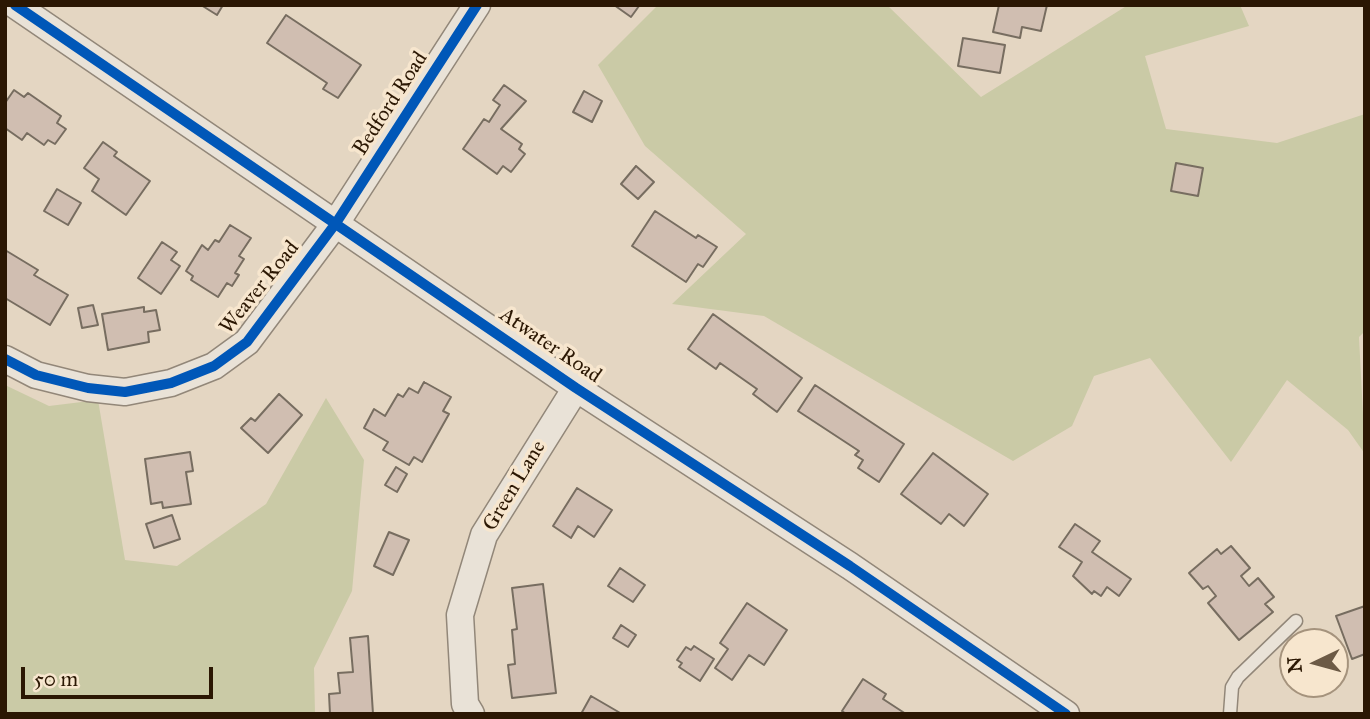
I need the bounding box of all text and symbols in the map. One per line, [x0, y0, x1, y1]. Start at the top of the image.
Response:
street label: Bedford Road [348, 48, 434, 160]
street label: Weaver Road [215, 236, 305, 340]
street label: Atwater Road [494, 303, 606, 389]
street label: Green Lane [478, 436, 552, 536]
north arrow [1279, 628, 1349, 698]
scale bar [24, 652, 217, 696]
text: N [1282, 656, 1307, 674]
text: 50 m [34, 666, 78, 692]

